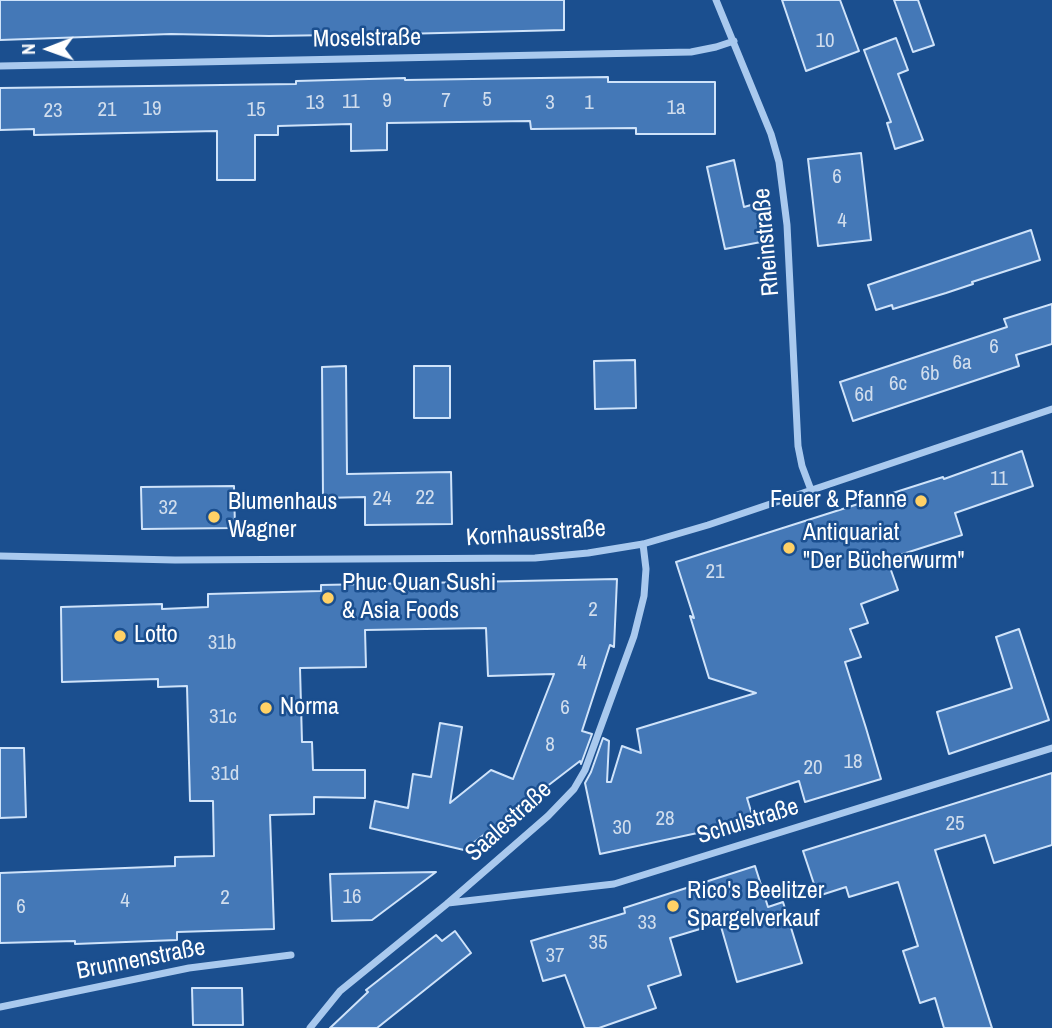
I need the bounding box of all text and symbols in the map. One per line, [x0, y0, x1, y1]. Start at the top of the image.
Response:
north arrow [14, 14, 84, 84]
street label: Moselstraße [313, 24, 421, 54]
house number: 10 [815, 28, 835, 54]
text: N [15, 44, 41, 55]
house number: 5 [482, 87, 492, 113]
house number: 9 [382, 88, 392, 114]
house number: 7 [441, 88, 451, 114]
house number: 11 [342, 89, 360, 115]
house number: 13 [305, 90, 325, 116]
house number: 3 [545, 90, 555, 116]
house number: 1 [584, 90, 594, 116]
house number: 1a [666, 95, 686, 121]
house number: 19 [142, 96, 162, 122]
house number: 21 [97, 97, 117, 123]
house number: 15 [246, 97, 266, 123]
house number: 23 [43, 98, 63, 124]
house number: 6 [832, 164, 842, 190]
street label: Rheinstraße [748, 187, 786, 297]
house number: 4 [837, 208, 847, 234]
house number: 6 [989, 334, 999, 360]
house number: 6a [952, 350, 972, 376]
house number: 6b [920, 361, 940, 387]
house number: 6c [889, 371, 907, 397]
house number: 6d [854, 382, 874, 408]
house number: 11 [990, 466, 1008, 492]
house number: 22 [415, 485, 435, 511]
house number: 24 [372, 486, 392, 512]
place label: Feuer & Pfanne [770, 487, 907, 515]
place label: Blumenhaus Wagner [228, 489, 337, 545]
marker: Feuer & Pfanne [913, 493, 929, 509]
house number: 32 [158, 495, 178, 521]
marker: Blumenhaus Wagner [206, 509, 222, 525]
street label: Kornhausstraße [465, 515, 607, 553]
place label: Antiquariat "Der Bücherwurm" [803, 520, 965, 576]
marker: Antiquariat "Der Bücherwurm" [781, 540, 797, 556]
house number: 21 [705, 559, 725, 585]
place label: Phuc Quan Sushi & Asia Foods [342, 570, 496, 626]
marker: Phuc Quan Sushi & Asia Foods [320, 590, 336, 606]
house number: 2 [588, 597, 598, 623]
place label: Lotto [134, 622, 178, 650]
marker: Lotto [112, 628, 128, 644]
house number: 31b [208, 630, 236, 656]
house number: 4 [577, 650, 587, 676]
place label: Norma [280, 694, 339, 722]
house number: 6 [560, 695, 570, 721]
marker: Norma [258, 700, 274, 716]
house number: 31c [209, 704, 237, 730]
house number: 8 [545, 732, 555, 758]
house number: 18 [843, 749, 863, 775]
house number: 20 [803, 755, 823, 781]
house number: 31d [211, 761, 239, 787]
street label: Saalestraße [460, 776, 558, 868]
street label: Schulstraße [694, 793, 802, 851]
house number: 28 [655, 806, 675, 832]
house number: 25 [945, 811, 965, 837]
house number: 30 [612, 815, 632, 841]
place label: Rico's Beelitzer Spargelverkauf [687, 878, 824, 934]
house number: 16 [342, 884, 362, 910]
house number: 2 [220, 885, 230, 911]
house number: 4 [120, 888, 130, 914]
house number: 6 [16, 894, 26, 920]
marker: Rico's Beelitzer Spargelverkauf [665, 898, 681, 914]
house number: 33 [637, 910, 657, 936]
house number: 35 [588, 930, 608, 956]
street label: Brunnenstraße [74, 933, 208, 987]
house number: 37 [545, 943, 565, 969]

